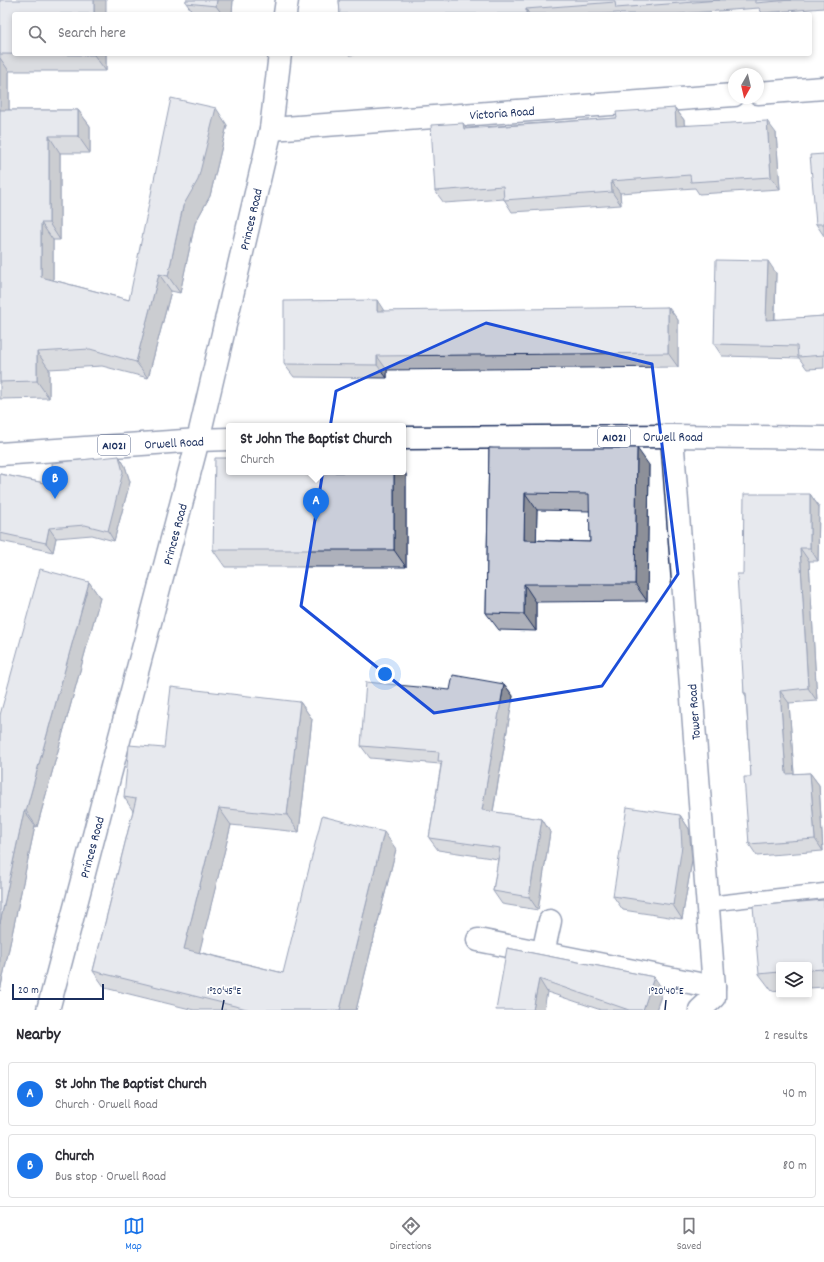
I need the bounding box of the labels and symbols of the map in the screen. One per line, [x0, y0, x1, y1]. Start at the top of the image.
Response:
north arrow [728, 68, 764, 104]
street label: Victoria Road [469, 103, 535, 126]
street label: Princes Road [236, 187, 269, 252]
road number: A1021 [598, 427, 630, 447]
street label: Orwell Road [643, 429, 703, 448]
street label: Orwell Road [144, 433, 205, 456]
road number: A1021 [98, 435, 130, 455]
pin: B [42, 466, 68, 499]
pin: A [303, 488, 329, 521]
street label: Princes Road [159, 502, 194, 567]
your location [375, 664, 395, 684]
street label: Tower Road [684, 683, 707, 740]
street label: Princes Road [76, 815, 111, 880]
scale bar [12, 982, 104, 1001]
text: 1°20'45"E [207, 985, 241, 999]
text: 1°20'40"E [649, 985, 684, 999]

